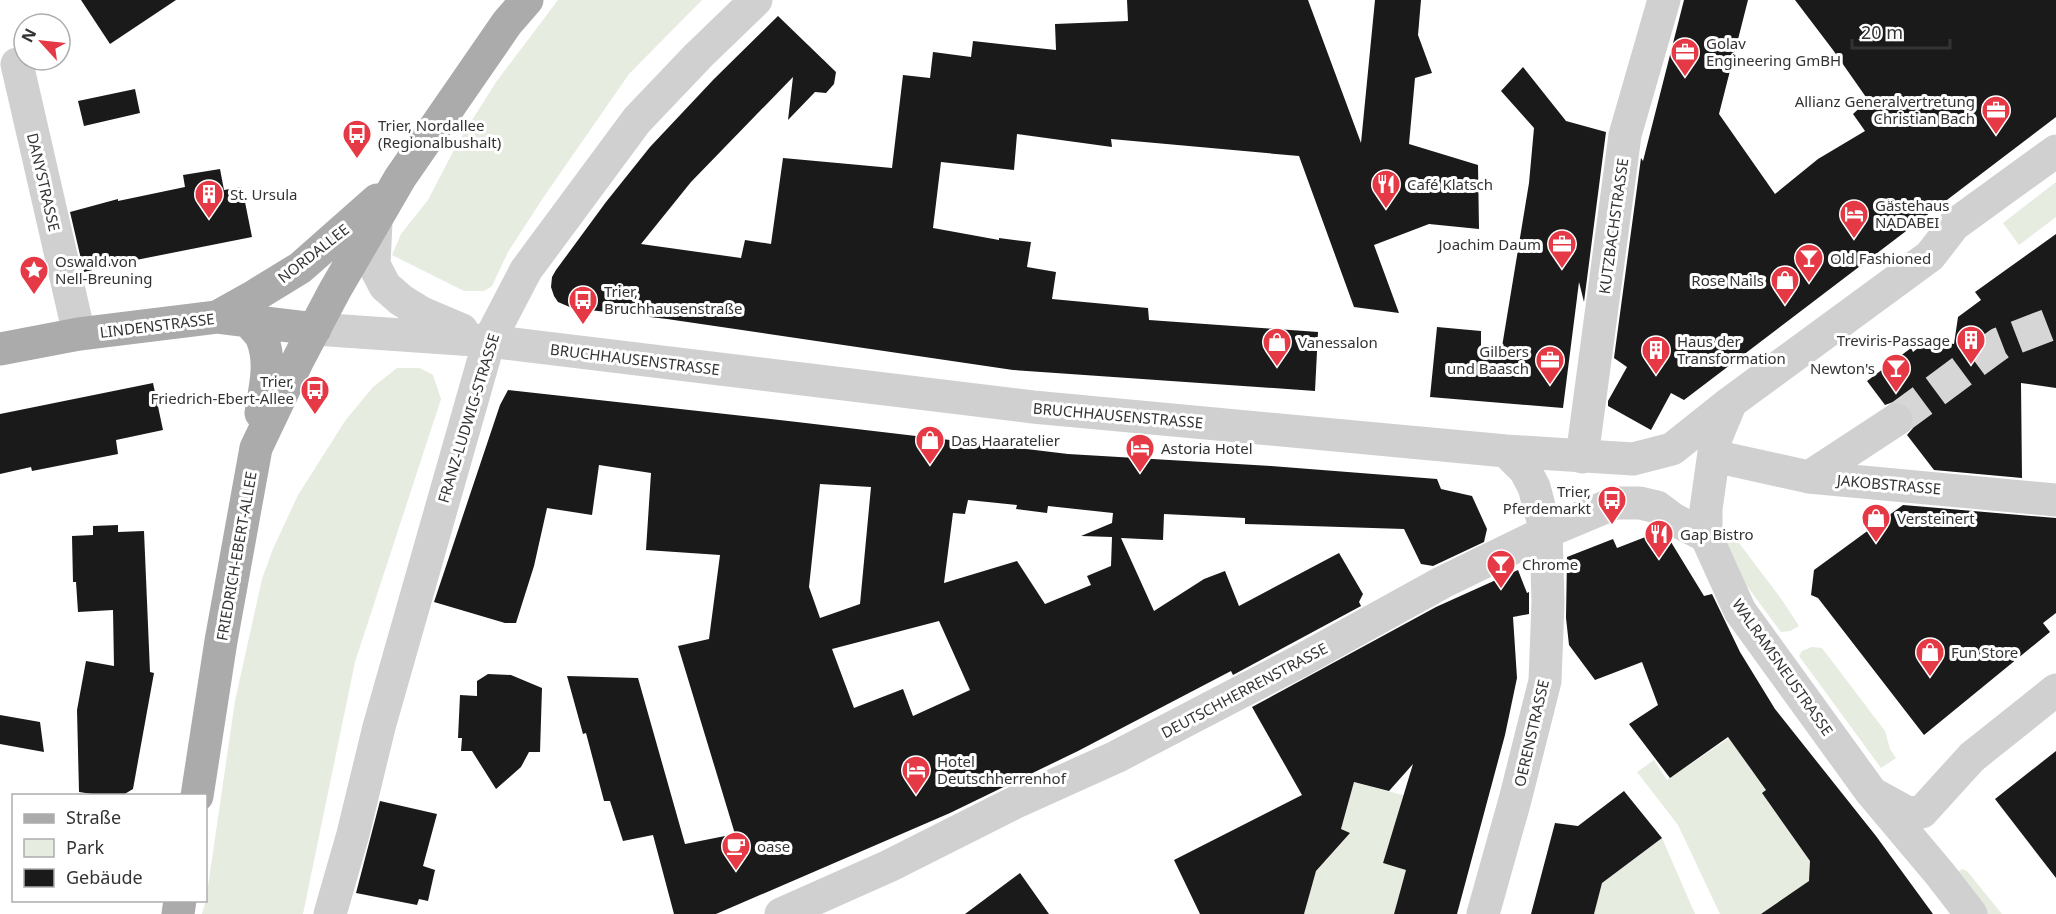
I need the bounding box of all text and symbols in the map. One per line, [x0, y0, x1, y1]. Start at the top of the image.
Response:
north arrow [12, 12, 72, 72]
scale bar [1852, 12, 1950, 50]
text: 20 m [1861, 20, 1903, 44]
text: N [16, 24, 41, 46]
place label: Golav Engineering GmBH [1706, 33, 1841, 70]
office icon: Golav Engineering GmBH [1669, 36, 1701, 78]
place label: Allianz Generalvertretung Christian Bach [1795, 91, 1975, 128]
office icon: Allianz Generalvertretung Christian Bach [1980, 94, 2012, 136]
place label: Trier, Nordallee (Regionalbushalt) [378, 115, 501, 152]
bus stop icon: Trier, Nordallee (Regionalbushalt) [341, 118, 373, 160]
street label: DANYSTRASSE [23, 131, 65, 233]
street label: KUTZBACHSTRASSE [1594, 157, 1632, 295]
restaurant icon: Café Klatsch [1370, 168, 1402, 210]
place label: Café Klatsch [1407, 174, 1493, 194]
building icon: St. Ursula [193, 178, 225, 220]
place label: St. Ursula [230, 184, 297, 204]
place label: Gästehaus NADABEI [1875, 195, 1950, 232]
hotel icon: Gästehaus NADABEI [1838, 198, 1870, 240]
street label: NORDALLEE [273, 219, 353, 287]
office icon: Joachim Daum [1546, 228, 1578, 270]
place label: Joachim Daum [1436, 234, 1541, 254]
bar icon: Old Fashioned [1793, 242, 1825, 284]
place label: Old Fashioned [1830, 248, 1931, 268]
place label: Oswald von Nell-Breuning [55, 251, 152, 288]
place icon: Oswald von Nell-Breuning [18, 254, 50, 296]
shop icon: Rose Nails [1769, 264, 1801, 306]
place label: Rose Nails [1691, 270, 1764, 290]
place label: Trier, Bruchhausenstraße [604, 281, 742, 318]
bus stop icon: Trier, Bruchhausenstraße [567, 284, 599, 326]
street label: LINDENSTRASSE [99, 308, 215, 342]
building icon: Treviris-Passage [1955, 324, 1987, 366]
shop icon: Vanessalon [1261, 326, 1293, 368]
place label: Treviris-Passage [1837, 330, 1950, 350]
street label: FRANZ-LUDWIG-STRASSE [433, 331, 503, 505]
place label: Haus der Transformation [1677, 331, 1786, 368]
place label: Vanessalon [1298, 332, 1378, 352]
building icon: Haus der Transformation [1640, 334, 1672, 376]
street label: BRUCHHAUSENSTRASSE [549, 339, 721, 379]
place label: Gilbers und Baasch [1447, 341, 1529, 378]
office icon: Gilbers und Baasch [1534, 344, 1566, 386]
bar icon: Newton's [1880, 352, 1912, 394]
place label: Newton's [1810, 358, 1875, 378]
place label: Trier, Friedrich-Ebert-Allee [150, 371, 294, 408]
bus stop icon: Trier, Friedrich-Ebert-Allee [299, 374, 331, 416]
street label: BRUCHHAUSENSTRASSE [1032, 398, 1204, 432]
shop icon: Das Haaratelier [914, 424, 946, 466]
place label: Das Haaratelier [951, 430, 1060, 450]
hotel icon: Astoria Hotel [1124, 432, 1156, 474]
place label: Astoria Hotel [1161, 438, 1253, 458]
street label: JAKOBSTRASSE [1834, 469, 1942, 499]
street label: FRIEDRICH-EBERT-ALLEE [211, 470, 261, 642]
place label: Trier, Pferdemarkt [1503, 481, 1592, 518]
bus stop icon: Trier, Pferdemarkt [1596, 484, 1628, 526]
shop icon: Versteinert [1860, 502, 1892, 544]
place label: Versteinert [1897, 508, 1975, 528]
restaurant icon: Gap Bistro [1643, 518, 1675, 560]
place label: Gap Bistro [1680, 524, 1754, 544]
bar icon: Chrome [1485, 548, 1517, 590]
place label: Chrome [1522, 554, 1578, 574]
street label: WALRAMSNEUSTRASSE [1728, 595, 1838, 739]
shop icon: Fun Store [1914, 636, 1946, 678]
street label: DEUTSCHHERRENSTRASSE [1157, 638, 1331, 742]
place label: Fun Store [1951, 642, 2018, 662]
street label: OERENSTRASSE [1509, 677, 1553, 789]
place label: Hotel Deutschherrenhof [937, 751, 1067, 788]
hotel icon: Hotel Deutschherrenhof [900, 754, 932, 796]
legend [12, 794, 207, 902]
text: Straße [66, 805, 121, 829]
cafe icon: oase [720, 830, 752, 872]
text: Park [66, 835, 104, 859]
place label: oase [757, 836, 790, 856]
text: Gebäude [66, 865, 143, 889]

